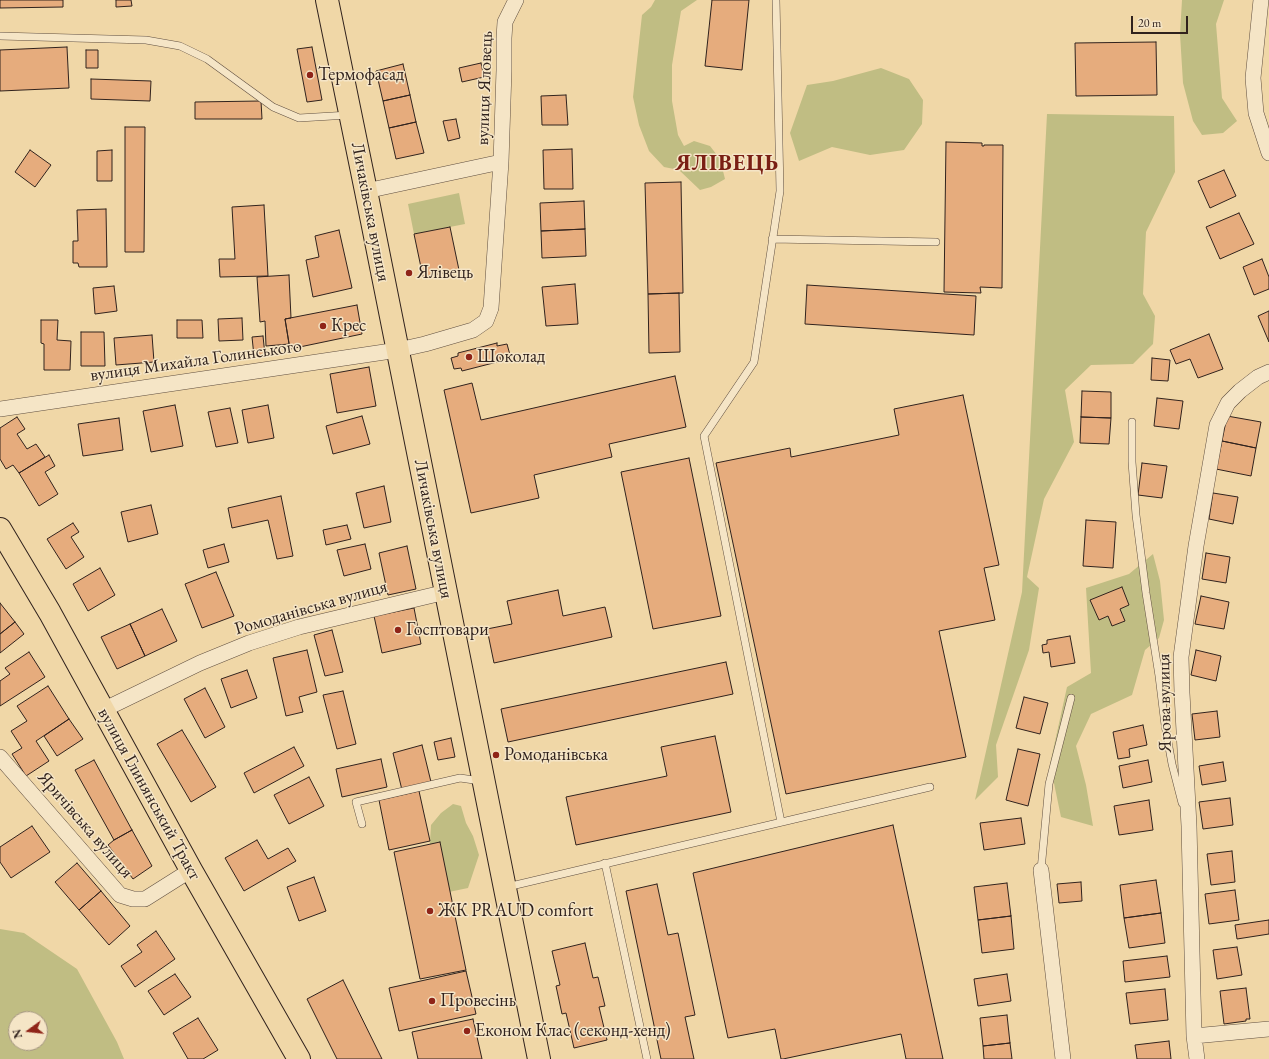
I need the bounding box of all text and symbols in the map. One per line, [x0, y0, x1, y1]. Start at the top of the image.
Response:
scale bar [1133, 8, 1190, 34]
text: 20 m [1138, 15, 1161, 31]
street label: вулиця Яловець [472, 30, 498, 146]
place label: Термофасад [318, 64, 404, 86]
marker: Термофасад [305, 70, 315, 80]
street label: Личаківська вулиця [346, 140, 394, 284]
district label: ЯЛІВЕЦЬ [675, 151, 779, 177]
place label: Ялівець [417, 262, 473, 284]
marker: Ялівець [404, 268, 414, 278]
place label: Крес [331, 315, 366, 337]
marker: Крес [318, 321, 328, 331]
street label: вулиця Михайла Голинського [89, 335, 303, 387]
place label: Шоколад [477, 346, 545, 368]
marker: Шоколад [464, 352, 474, 362]
street label: Личаківська вулиця [409, 457, 457, 601]
street label: Ромоданівська вулиця [232, 576, 390, 640]
place label: Госптовари [406, 619, 489, 641]
marker: Госптовари [393, 625, 403, 635]
street label: Ярова вулиця [1153, 653, 1177, 753]
street label: вулиця Глинянський Тракт [93, 704, 205, 884]
place label: Ромоданівська [504, 744, 608, 766]
marker: Ромоданівська [491, 750, 501, 760]
street label: Яричівська вулиця [33, 767, 137, 883]
place label: ЖК PRAUD comfort [438, 900, 593, 922]
marker: ЖК PRAUD comfort [425, 906, 435, 916]
place label: Провесінь [440, 990, 516, 1012]
marker: Провесінь [427, 996, 437, 1006]
north arrow [8, 1011, 48, 1051]
place label: Економ Клас (секонд-хенд) [475, 1020, 671, 1042]
marker: Економ Клас (секонд-хенд) [462, 1026, 472, 1036]
text: N [9, 1028, 25, 1040]

